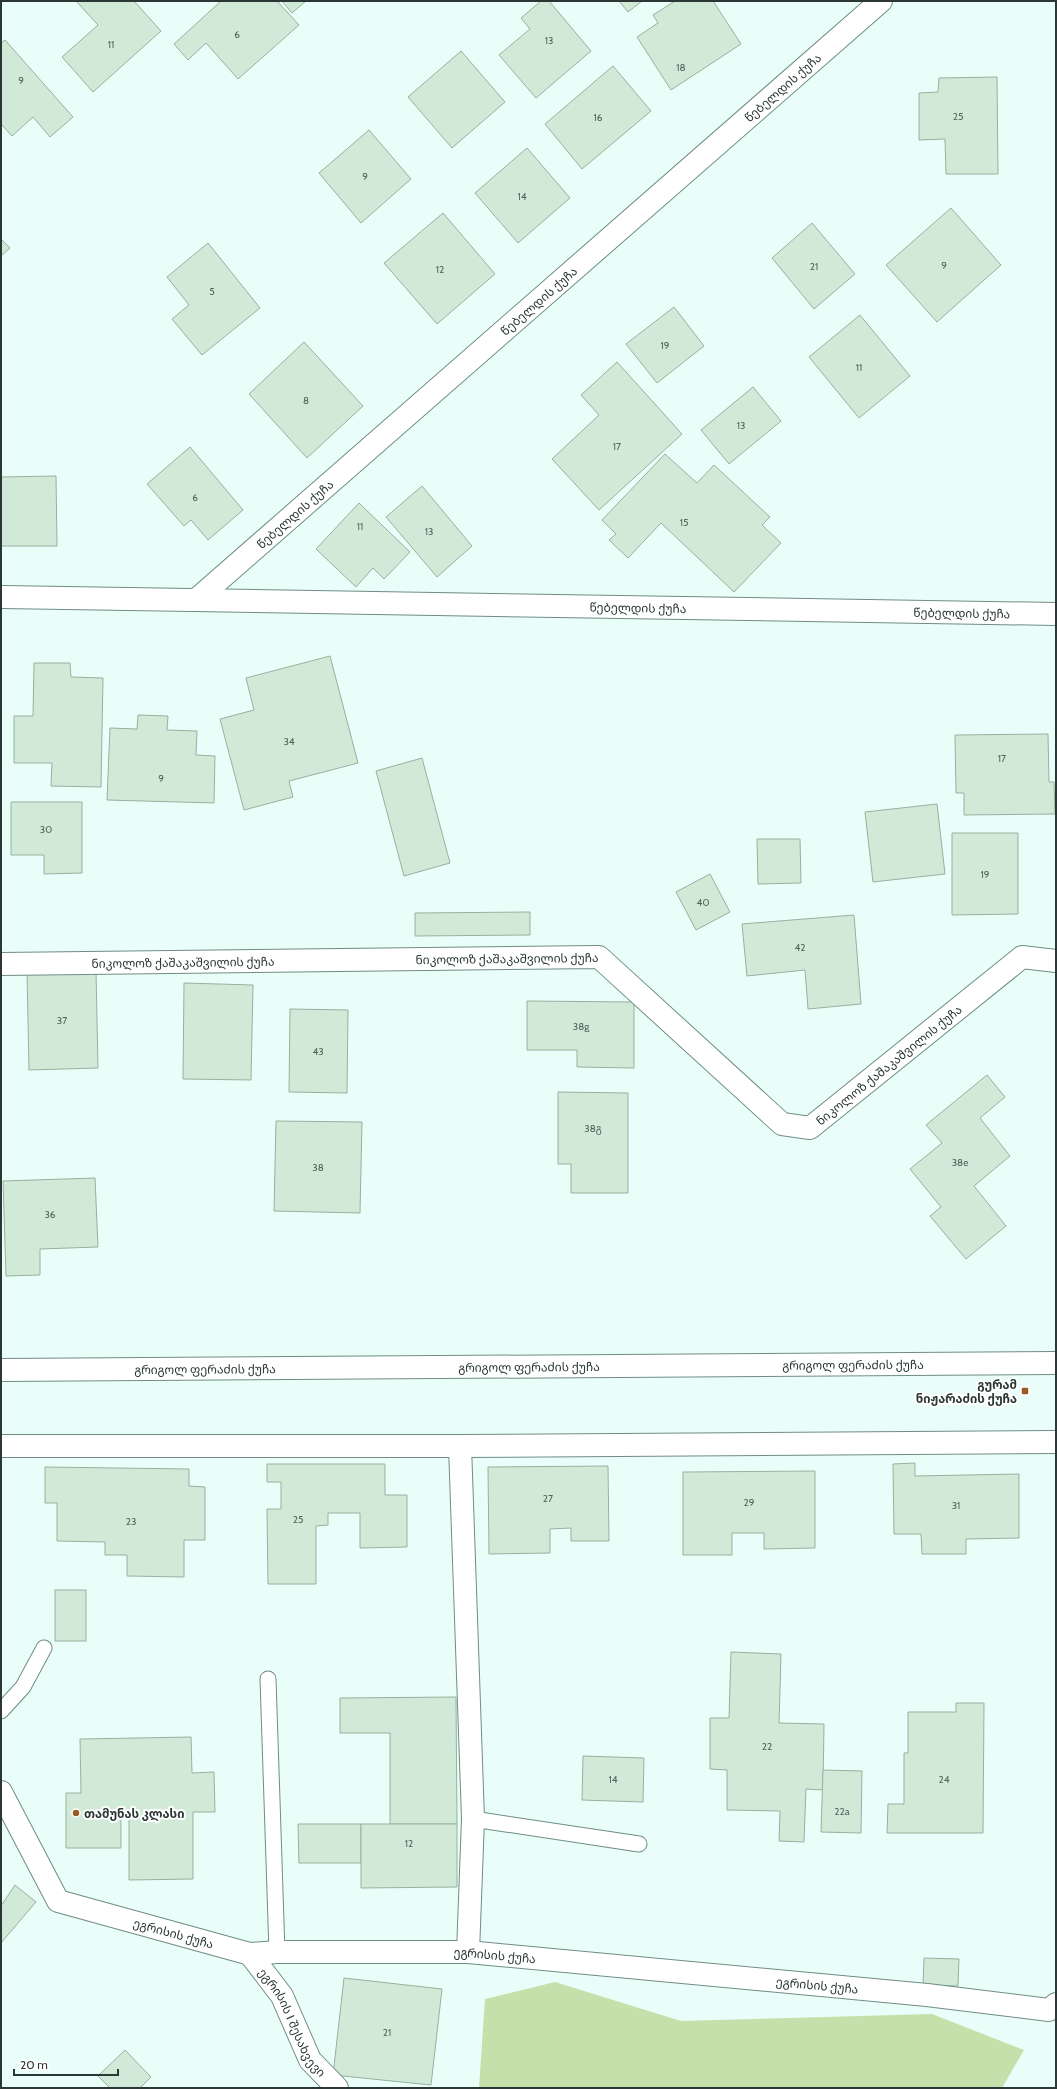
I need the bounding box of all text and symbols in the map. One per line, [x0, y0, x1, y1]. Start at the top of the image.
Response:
house number: 6 [234, 28, 240, 41]
house number: 13 [545, 34, 553, 47]
house number: 11 [108, 38, 114, 51]
street label: წებელდის ქუჩა [741, 50, 824, 125]
house number: 18 [676, 61, 686, 74]
house number: 9 [18, 74, 24, 87]
house number: 25 [953, 110, 963, 123]
house number: 16 [594, 111, 603, 124]
house number: 9 [362, 170, 368, 183]
house number: 14 [517, 190, 527, 203]
house number: 9 [941, 259, 947, 272]
house number: 21 [810, 260, 818, 273]
house number: 12 [436, 263, 444, 276]
street label: წებელდის ქუჩა [497, 263, 580, 338]
house number: 5 [209, 285, 215, 298]
house number: 19 [661, 339, 670, 352]
house number: 11 [856, 361, 862, 374]
house number: 8 [303, 394, 309, 407]
house number: 13 [737, 419, 745, 432]
house number: 17 [613, 440, 621, 453]
street label: წებელდის ქუჩა [253, 476, 336, 551]
house number: 6 [192, 491, 198, 504]
house number: 15 [680, 516, 688, 529]
house number: 11 [357, 520, 363, 533]
house number: 13 [425, 525, 433, 538]
street label: წებელდის ქუჩა [589, 599, 686, 616]
street label: წებელდის ქუჩა [913, 604, 1010, 621]
house number: 34 [283, 735, 295, 748]
house number: 17 [998, 752, 1006, 765]
house number: 9 [158, 772, 164, 785]
house number: 30 [40, 823, 52, 836]
house number: 19 [981, 868, 990, 881]
house number: 40 [697, 896, 709, 909]
house number: 42 [794, 941, 806, 954]
street label: ნიკოლოზ ქაშაკაშვილის ქუჩა [415, 950, 599, 967]
street label: ნიკოლოზ ქაშაკაშვილის ქუჩა [91, 953, 275, 971]
street label: ნიკოლოზ ქაშაკაშვილის ქუჩა [813, 1001, 964, 1128]
house number: 37 [57, 1014, 67, 1027]
house number: 38g [573, 1020, 590, 1033]
house number: 43 [312, 1045, 324, 1058]
house number: 38გ [584, 1122, 602, 1135]
house number: 38e [952, 1156, 968, 1169]
house number: 38 [312, 1161, 324, 1174]
house number: 36 [44, 1208, 56, 1221]
street label: გრიგოლ ფერაძის ქუჩა [782, 1356, 924, 1373]
street label: გრიგოლ ფერაძის ქუჩა [458, 1359, 600, 1375]
street label: გრიგოლ ფერაძის ქუჩა [134, 1361, 276, 1377]
place label: გურამ ნიჟარაძის ქუჩა [916, 1377, 1017, 1406]
marker: გურამ ნიჟარაძის ქუჩა [1020, 1386, 1030, 1396]
house number: 27 [543, 1492, 553, 1505]
house number: 29 [744, 1496, 755, 1509]
house number: 31 [952, 1499, 960, 1512]
house number: 25 [293, 1513, 303, 1526]
house number: 23 [126, 1515, 136, 1528]
house number: 22 [762, 1740, 772, 1753]
house number: 14 [608, 1773, 618, 1786]
house number: 24 [938, 1773, 950, 1786]
house number: 22a [834, 1805, 850, 1818]
place label: თამუნას კლასი [84, 1806, 184, 1822]
marker: თამუნას კლასი [71, 1808, 81, 1818]
house number: 12 [405, 1837, 413, 1850]
street label: ეგრისის ქუჩა [132, 1915, 216, 1951]
street label: ეგრისის ქუჩა [453, 1944, 536, 1966]
street label: ეგრისის I შესახვევი [256, 1965, 329, 2080]
street label: ეგრისის ქუჩა [775, 1973, 859, 1996]
house number: 21 [383, 2026, 391, 2039]
scale bar [14, 2051, 118, 2077]
text: 20 m [20, 2057, 48, 2072]

